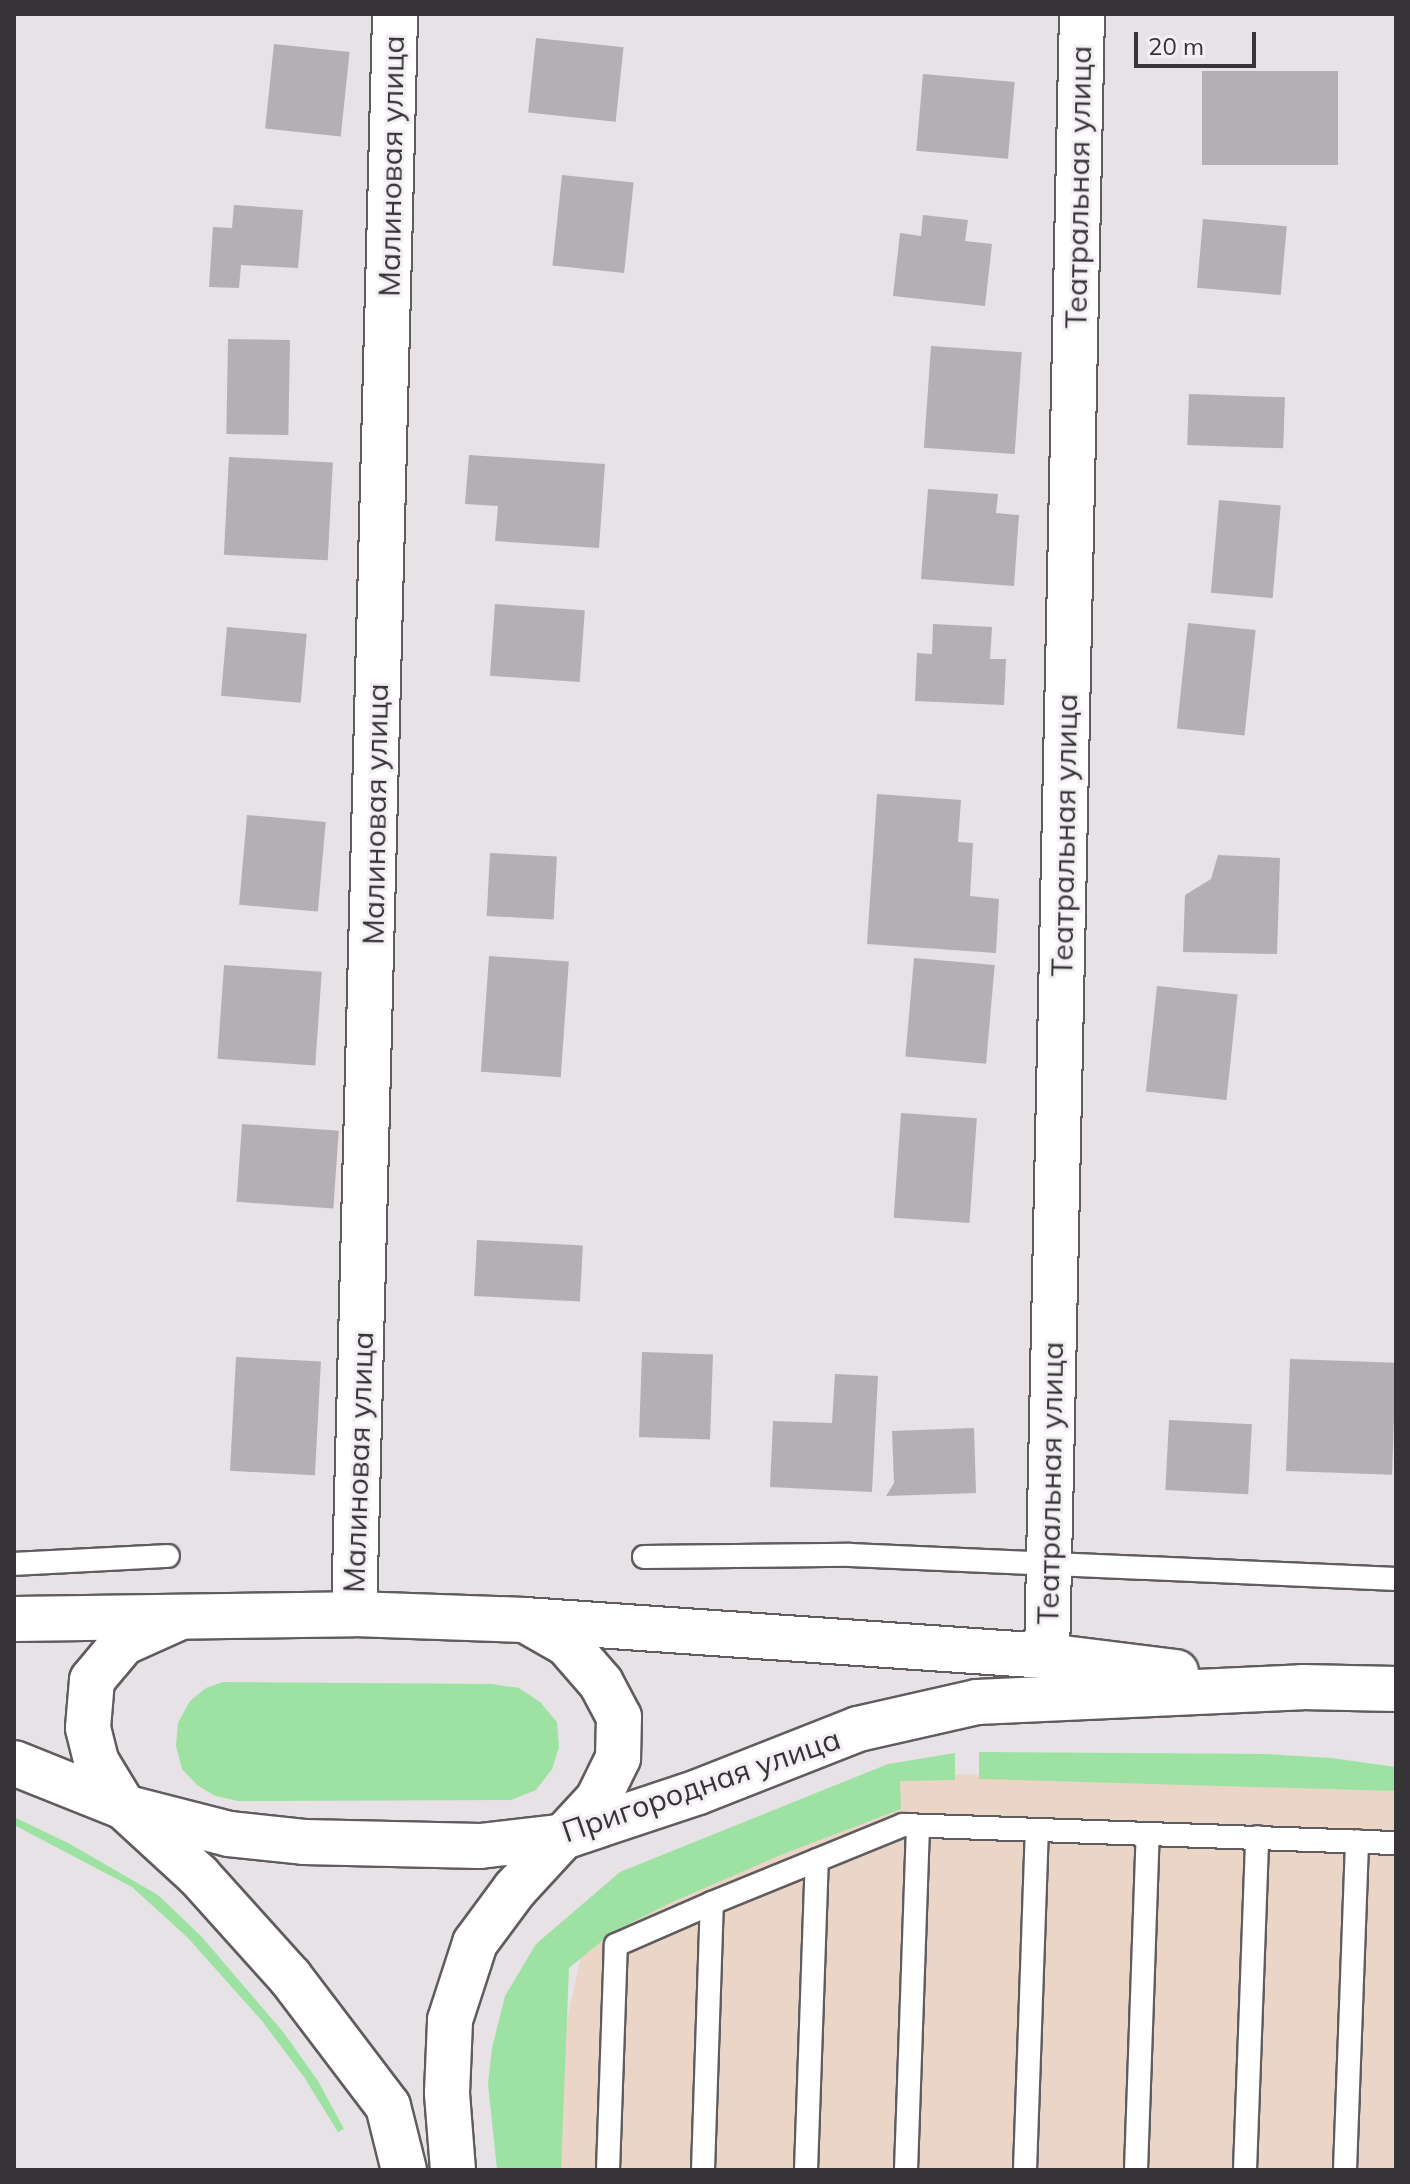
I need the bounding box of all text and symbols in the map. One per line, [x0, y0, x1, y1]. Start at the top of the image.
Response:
scale bar [1138, 16, 1260, 66]
text: 20 m [1148, 31, 1204, 61]
street label: Малиновая улица [371, 35, 411, 297]
street label: Театральная улица [1058, 45, 1098, 329]
street label: Малиновая улица [355, 683, 395, 945]
street label: Театральная улица [1044, 693, 1084, 977]
street label: Малиновая улица [335, 1331, 381, 1593]
street label: Театральная улица [1030, 1341, 1070, 1625]
street label: Пригородная улица [557, 1720, 845, 1850]

